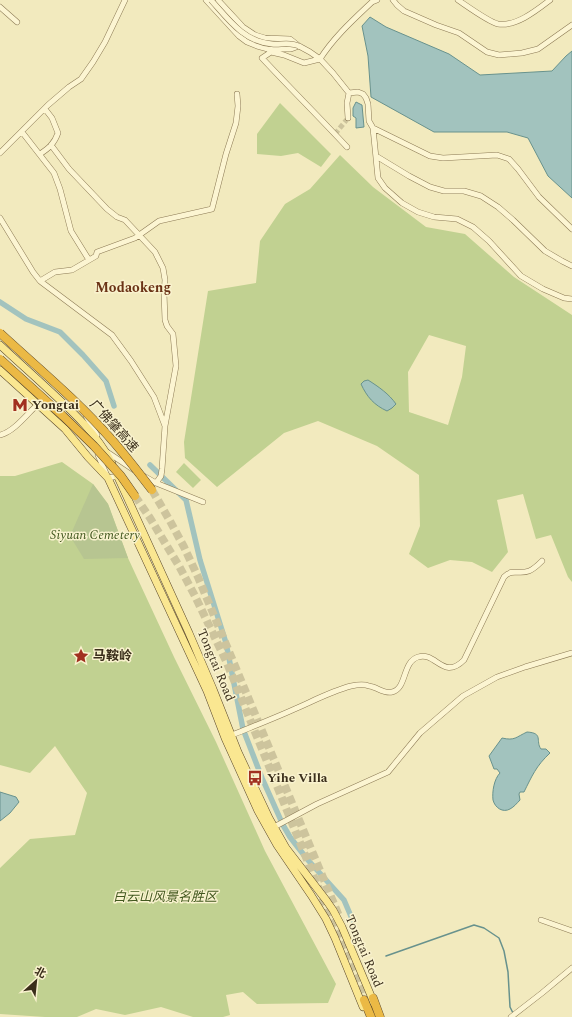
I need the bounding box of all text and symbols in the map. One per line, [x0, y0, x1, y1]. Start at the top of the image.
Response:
district label: Modaokeng [95, 277, 171, 298]
place label: Yongtai [32, 395, 79, 415]
street label: 广佛肇高速 [85, 395, 143, 457]
metro station icon: Yongtai [11, 396, 29, 414]
park label: Siyuan Cemetery [50, 525, 140, 545]
street label: Tongtai Road [192, 626, 240, 704]
place label: 马鞍岭 [93, 646, 132, 666]
place icon: 马鞍岭 [72, 647, 90, 665]
place label: Yihe Villa [267, 768, 328, 788]
bus stop icon: Yihe Villa [246, 769, 264, 787]
park label: 白云山风景名胜区 [113, 887, 219, 907]
street label: Tongtai Road [340, 912, 388, 990]
north arrow [16, 961, 56, 1001]
text: 北 [32, 962, 49, 983]

